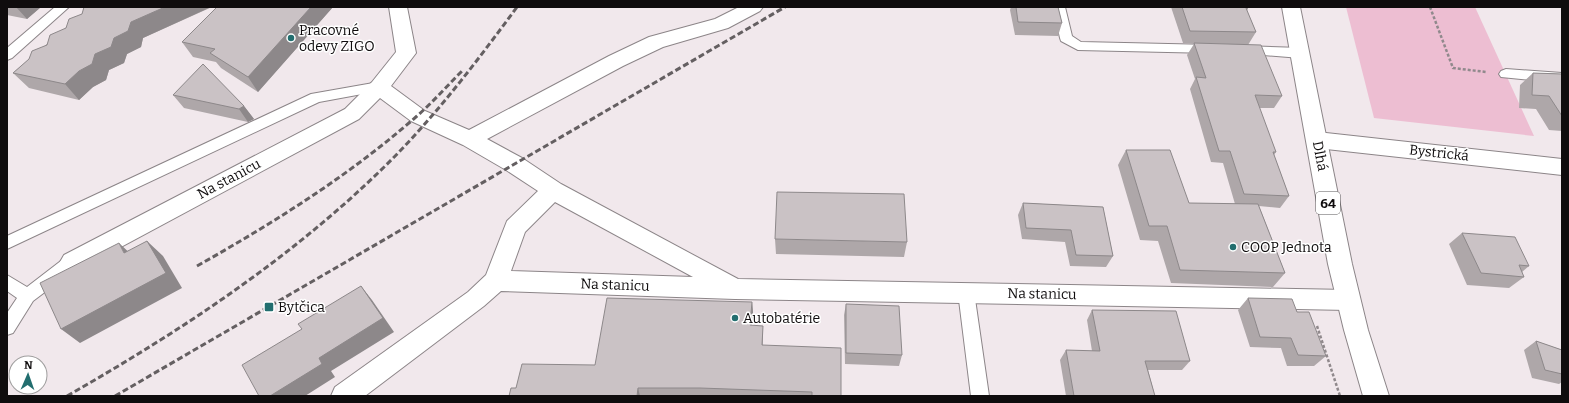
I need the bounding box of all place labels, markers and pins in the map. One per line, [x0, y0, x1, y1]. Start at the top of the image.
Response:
place label: Pracovné odevy ZIGO [299, 22, 375, 55]
marker: Pracovné odevy ZIGO [286, 33, 296, 43]
place label: COOP Jednota [1241, 239, 1332, 256]
marker: COOP Jednota [1228, 242, 1238, 252]
place label: Bytčica [278, 299, 325, 316]
marker: Bytčica [263, 301, 275, 313]
place label: Autobatérie [743, 310, 820, 327]
marker: Autobatérie [730, 313, 740, 323]

